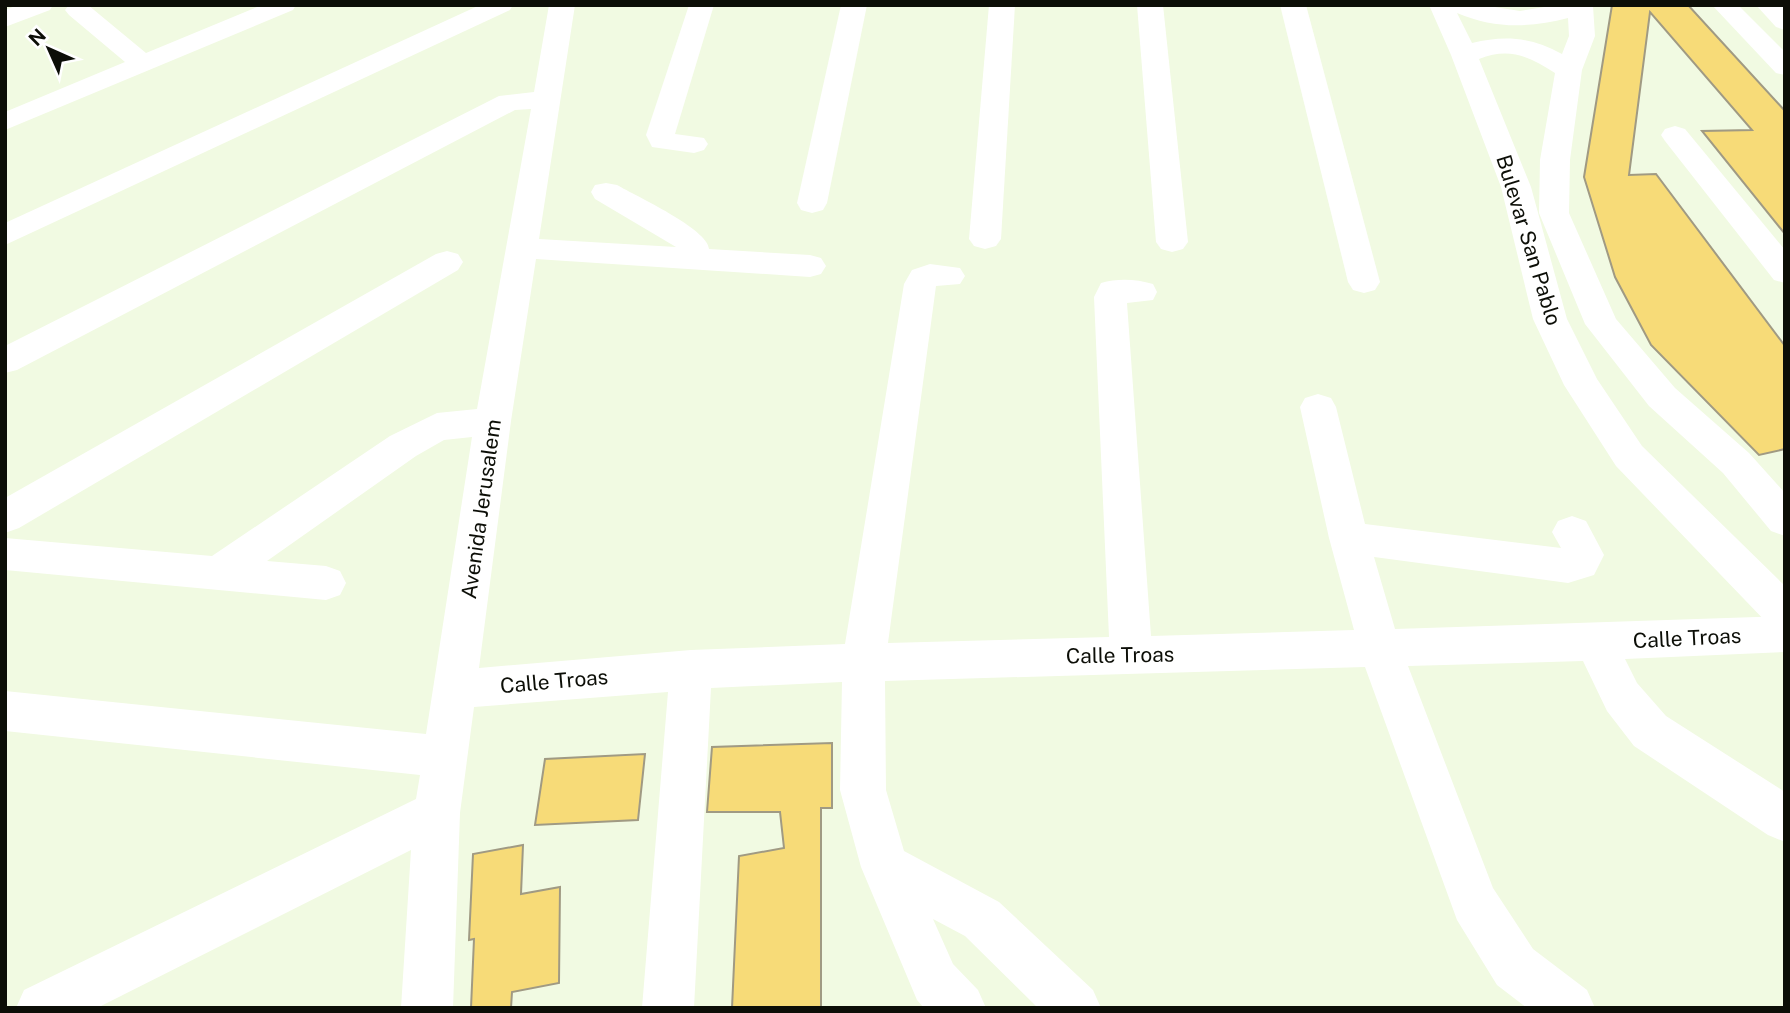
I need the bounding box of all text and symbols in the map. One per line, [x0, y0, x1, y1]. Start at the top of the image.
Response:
north arrow [14, 14, 84, 84]
text: N [24, 24, 50, 50]
street label: Bulevar San Pablo [1491, 152, 1567, 328]
street label: Avenida Jerusalem [456, 418, 506, 600]
street label: Calle Troas [1632, 623, 1742, 653]
street label: Calle Troas [1066, 642, 1174, 668]
street label: Calle Troas [499, 664, 609, 698]

